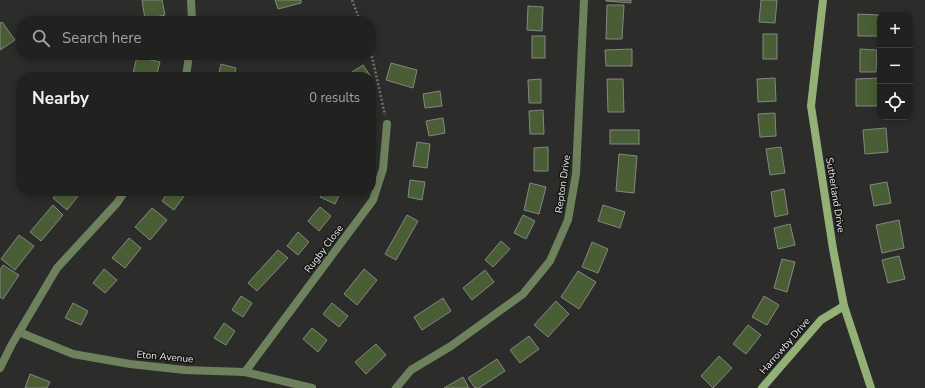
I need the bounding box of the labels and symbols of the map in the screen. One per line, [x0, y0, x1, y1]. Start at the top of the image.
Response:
street label: Repton Drive [552, 154, 574, 214]
street label: Sutherland Drive [822, 156, 848, 234]
street label: Rugby Close [301, 222, 347, 276]
street label: Harrowby Drive [756, 315, 814, 377]
street label: Eton Avenue [136, 348, 194, 366]

